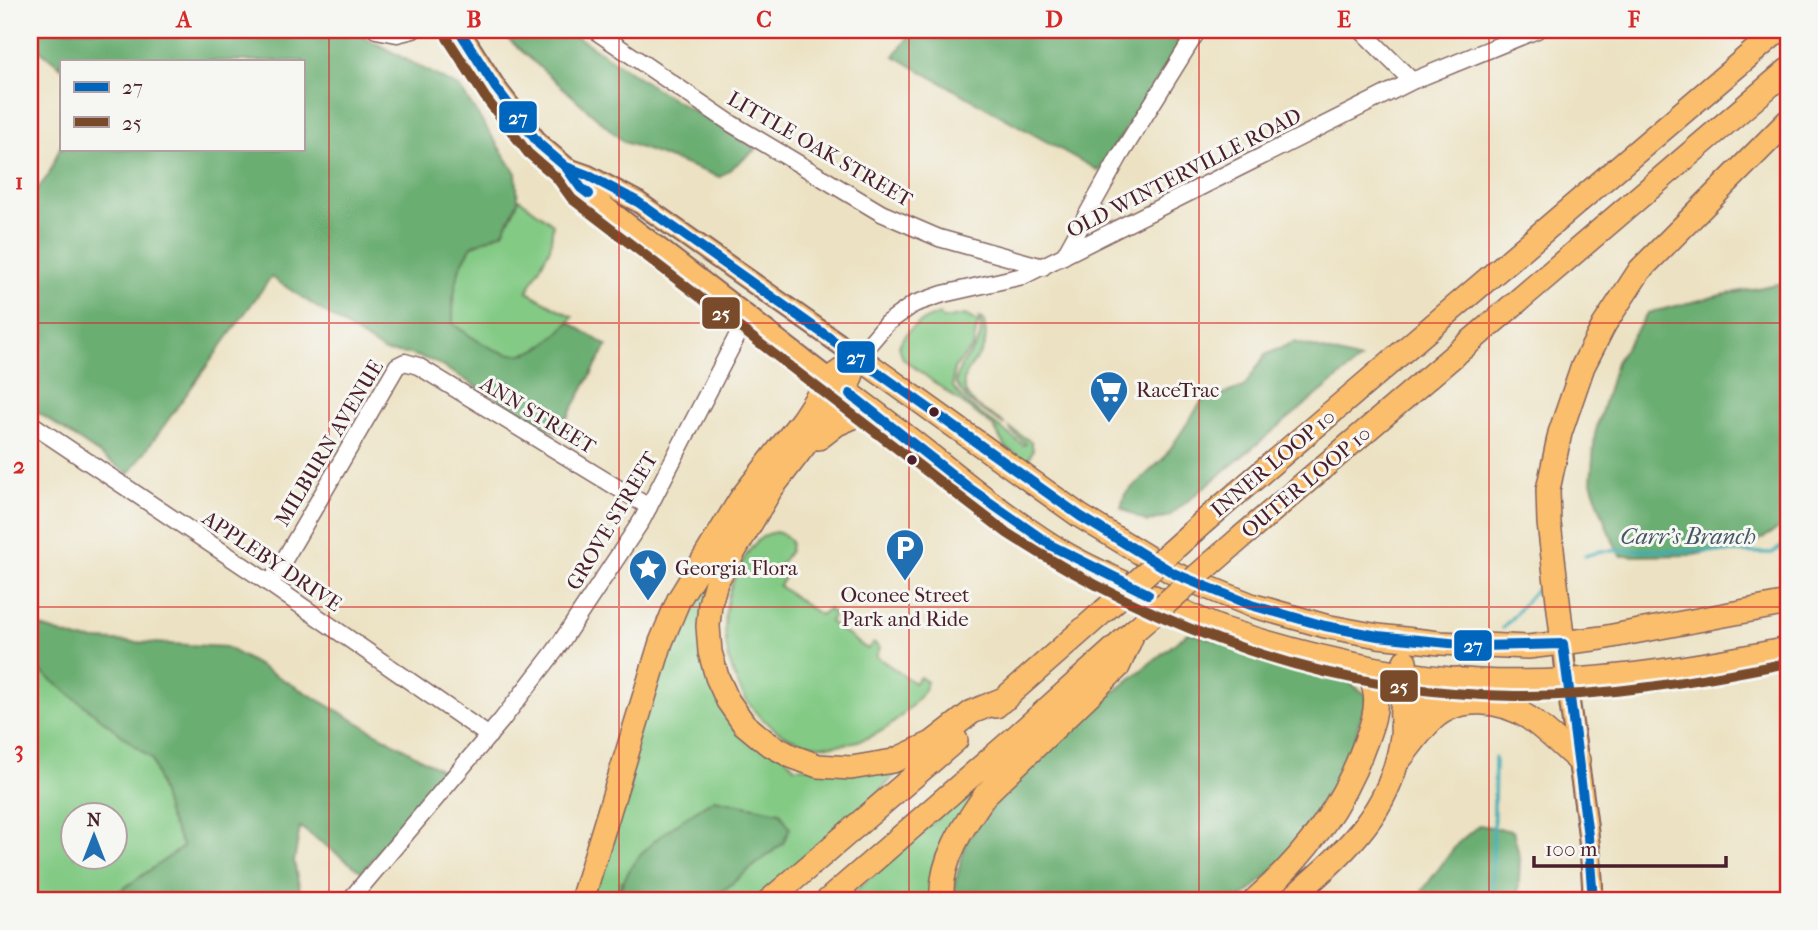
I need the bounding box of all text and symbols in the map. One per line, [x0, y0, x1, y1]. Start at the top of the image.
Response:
text: A [175, 6, 193, 33]
text: B [467, 6, 482, 33]
text: C [756, 6, 772, 33]
text: D [1045, 6, 1063, 33]
text: E [1337, 6, 1351, 33]
text: F [1627, 6, 1641, 33]
legend [60, 60, 304, 150]
text: 27 [122, 75, 143, 99]
street label: LITTLE OAK STREET [723, 86, 917, 212]
line badge: 27 [498, 100, 538, 134]
street label: OLD WINTERVILLE ROAD [1063, 103, 1305, 243]
text: 27 [509, 107, 527, 129]
text: 25 [122, 111, 142, 135]
text: 1 [15, 168, 23, 195]
line badge: 25 [701, 296, 741, 330]
text: 25 [712, 303, 730, 325]
line badge: 27 [836, 340, 876, 374]
text: 27 [847, 347, 865, 369]
street label: MILBURN AVENUE [270, 355, 388, 530]
supermarket icon: RaceTrac [1088, 369, 1130, 424]
street label: ANN STREET [475, 371, 601, 459]
place label: RaceTrac [1136, 378, 1219, 402]
street label: INNER LOOP 10 [1206, 404, 1340, 522]
unlabelled marker [927, 405, 941, 419]
street label: OUTER LOOP 10 [1237, 421, 1375, 543]
street label: GROVE STREET [561, 447, 663, 594]
text: 2 [13, 452, 25, 479]
unlabelled marker [905, 453, 919, 467]
street label: APPLEBY DRIVE [197, 505, 346, 616]
water label: Carr's Branch [1620, 523, 1756, 550]
parking icon: Oconee Street Park and Ride [884, 527, 926, 582]
place icon: Georgia Flora [627, 547, 669, 602]
place label: Georgia Flora [675, 556, 798, 580]
place label: Oconee Street Park and Ride [840, 583, 970, 631]
line badge: 27 [1453, 629, 1493, 662]
text: 27 [1464, 635, 1482, 657]
line badge: 25 [1379, 669, 1419, 703]
text: 25 [1390, 676, 1408, 698]
text: 3 [14, 736, 24, 763]
north arrow [60, 800, 130, 870]
text: N [87, 809, 102, 831]
scale bar [1534, 825, 1727, 869]
text: 100 m [1545, 837, 1598, 861]

